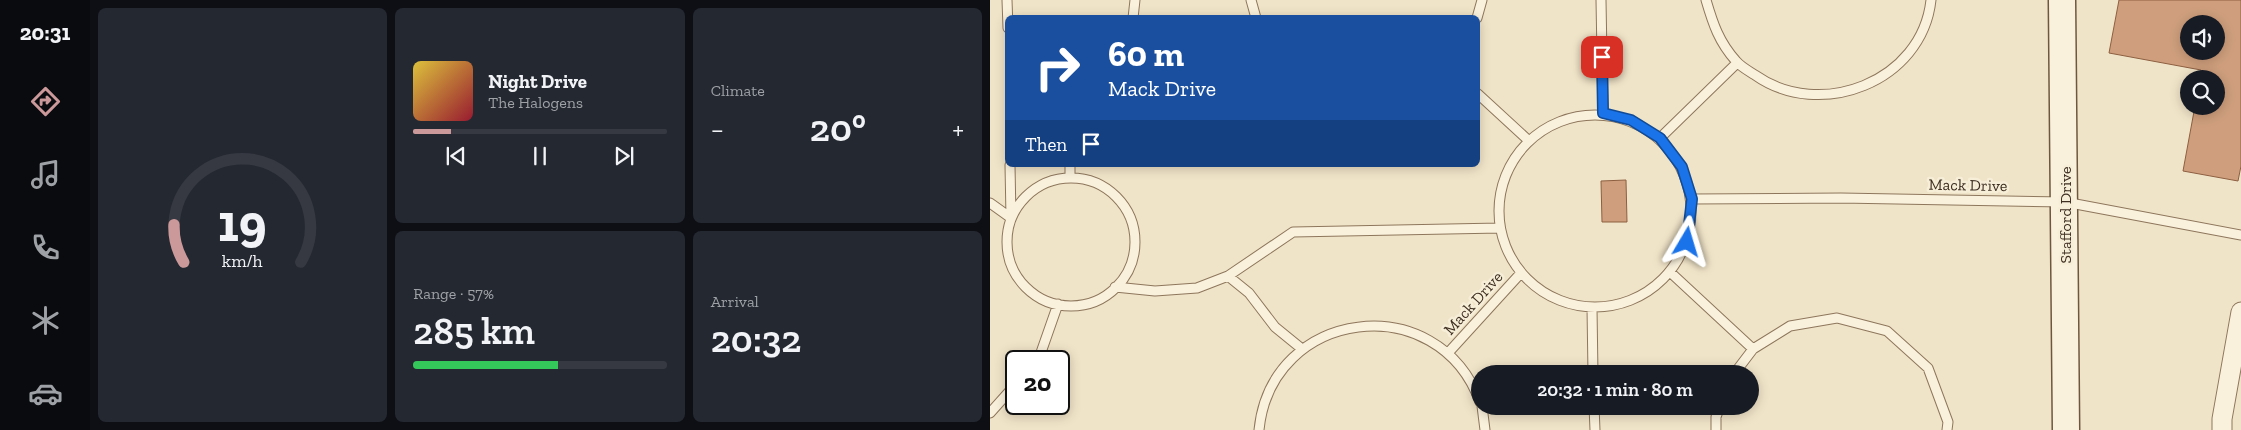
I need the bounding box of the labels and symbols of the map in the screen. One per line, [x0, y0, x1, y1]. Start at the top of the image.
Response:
pin [1581, 36, 1623, 78]
street label: Stafford Drive [2056, 167, 2075, 263]
street label: Mack Drive [1928, 175, 2008, 195]
position arrow [1660, 215, 1712, 267]
street label: Mack Drive [1440, 267, 1506, 339]
speed limit sign: 20 [1005, 350, 1070, 415]

